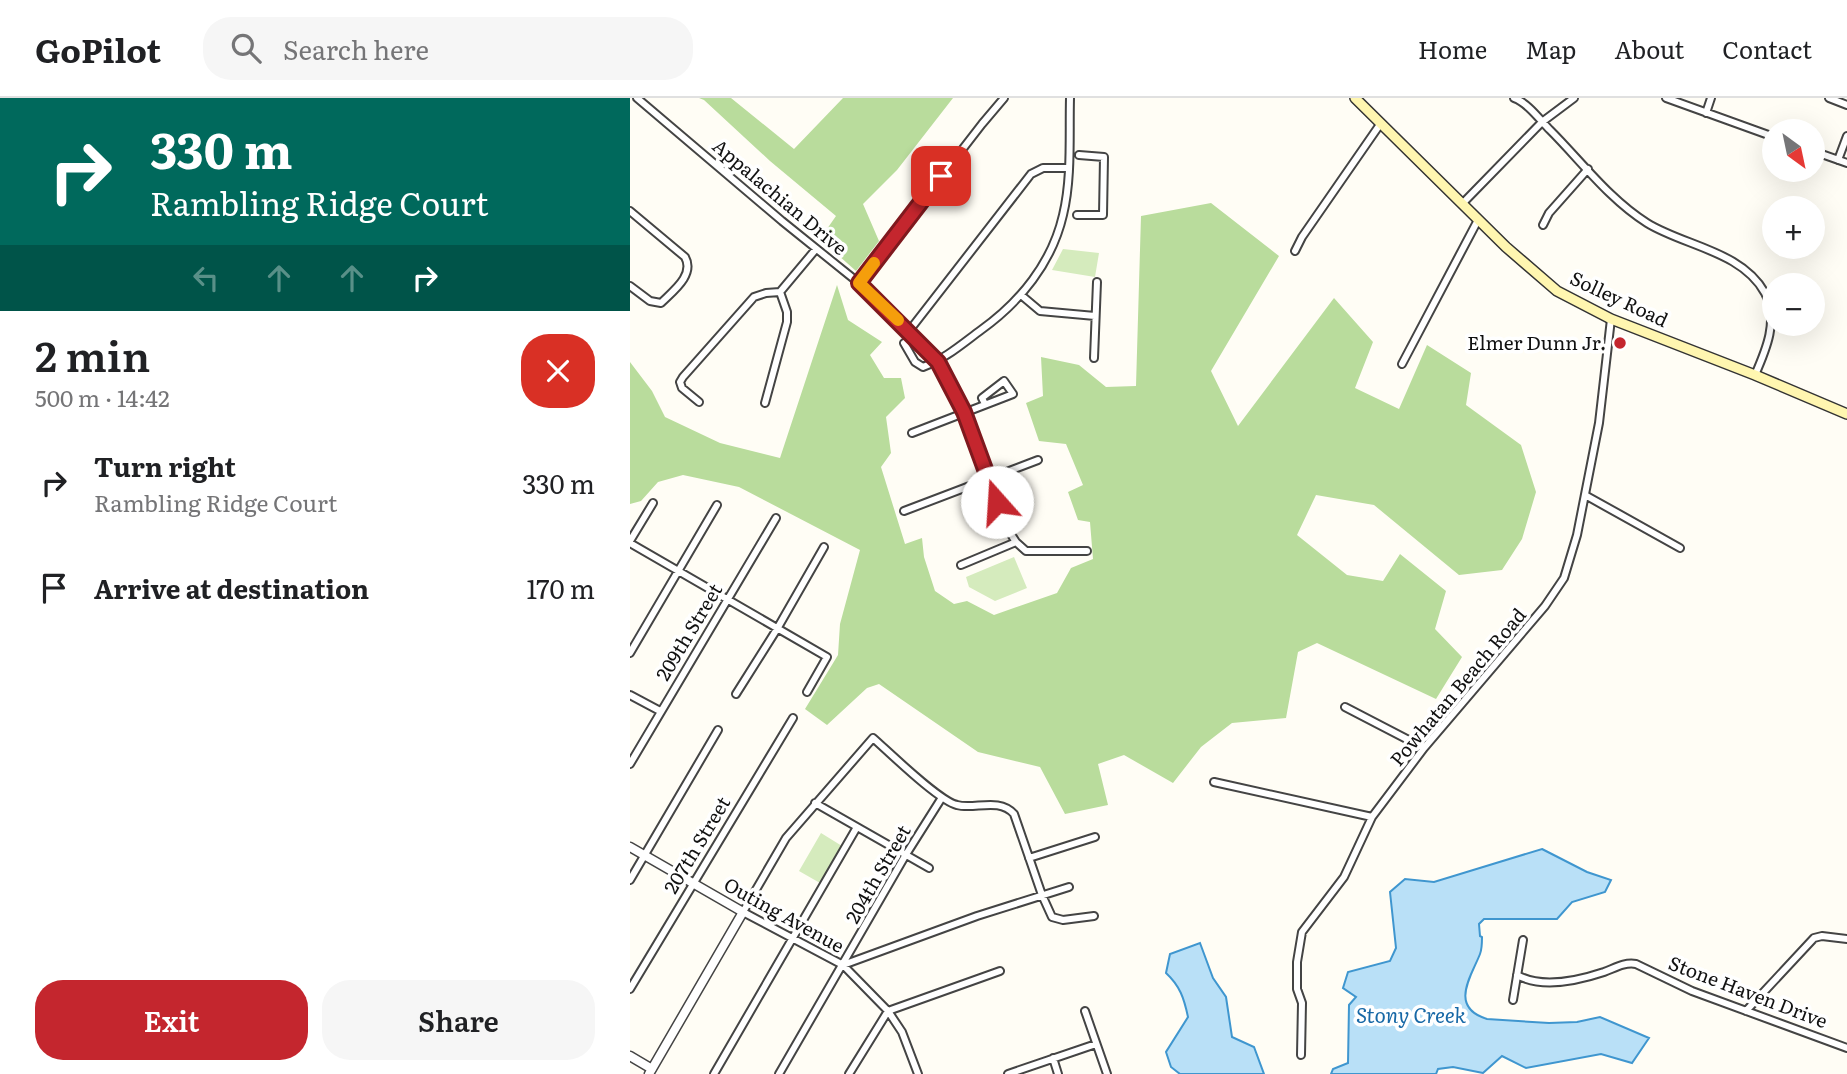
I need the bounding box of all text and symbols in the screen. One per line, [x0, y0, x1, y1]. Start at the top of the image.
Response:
search box [203, 17, 693, 80]
text: GoPilot [35, 24, 161, 73]
icon: search [227, 29, 265, 67]
text: Search here [283, 29, 429, 68]
text: Home [1418, 31, 1487, 66]
text: Map [1525, 31, 1576, 66]
text: About [1614, 31, 1684, 66]
text: Contact [1722, 31, 1812, 66]
text: 330 m [150, 111, 293, 184]
north arrow [1762, 119, 1825, 182]
map controls [1762, 119, 1825, 336]
icon: right [35, 126, 126, 217]
street label: Appalachian Drive [707, 131, 854, 261]
pin [911, 146, 971, 206]
icon: arrive [922, 157, 960, 195]
text: Rambling Ridge Court [150, 178, 488, 226]
button: + [1762, 196, 1825, 259]
icon: left [187, 259, 225, 297]
icon: ahead [260, 259, 298, 297]
icon: ahead [333, 259, 371, 297]
icon: right [406, 259, 444, 297]
street label: Solley Road [1566, 263, 1673, 333]
button: − [1762, 273, 1825, 336]
text: 2 min [35, 323, 150, 385]
place label: Elmer Dunn Jr. [1467, 328, 1606, 356]
button: close [521, 334, 595, 408]
marker: Elmer Dunn Jr. [1612, 335, 1628, 351]
text: 500 m · 14:42 [35, 380, 170, 414]
text: Turn right [94, 446, 236, 485]
text: 330 m [522, 463, 595, 502]
icon: right [35, 464, 73, 502]
position arrow [960, 465, 1034, 539]
text: Rambling Ridge Court [94, 485, 337, 519]
text: Arrive at destination [94, 568, 369, 607]
text: 170 m [527, 568, 595, 607]
icon: arrive [35, 569, 73, 607]
street label: 209th Street [648, 577, 728, 685]
street label: Powhatan Beach Road [1383, 601, 1532, 772]
street label: 207th Street [656, 790, 736, 898]
street label: 204th Street [838, 819, 917, 928]
street label: Outing Avenue [719, 869, 850, 959]
street label: Stone Haven Drive [1665, 948, 1832, 1034]
button: Exit [35, 980, 308, 1060]
button: Share [322, 980, 595, 1060]
water label: Stony Creek [1356, 998, 1466, 1029]

